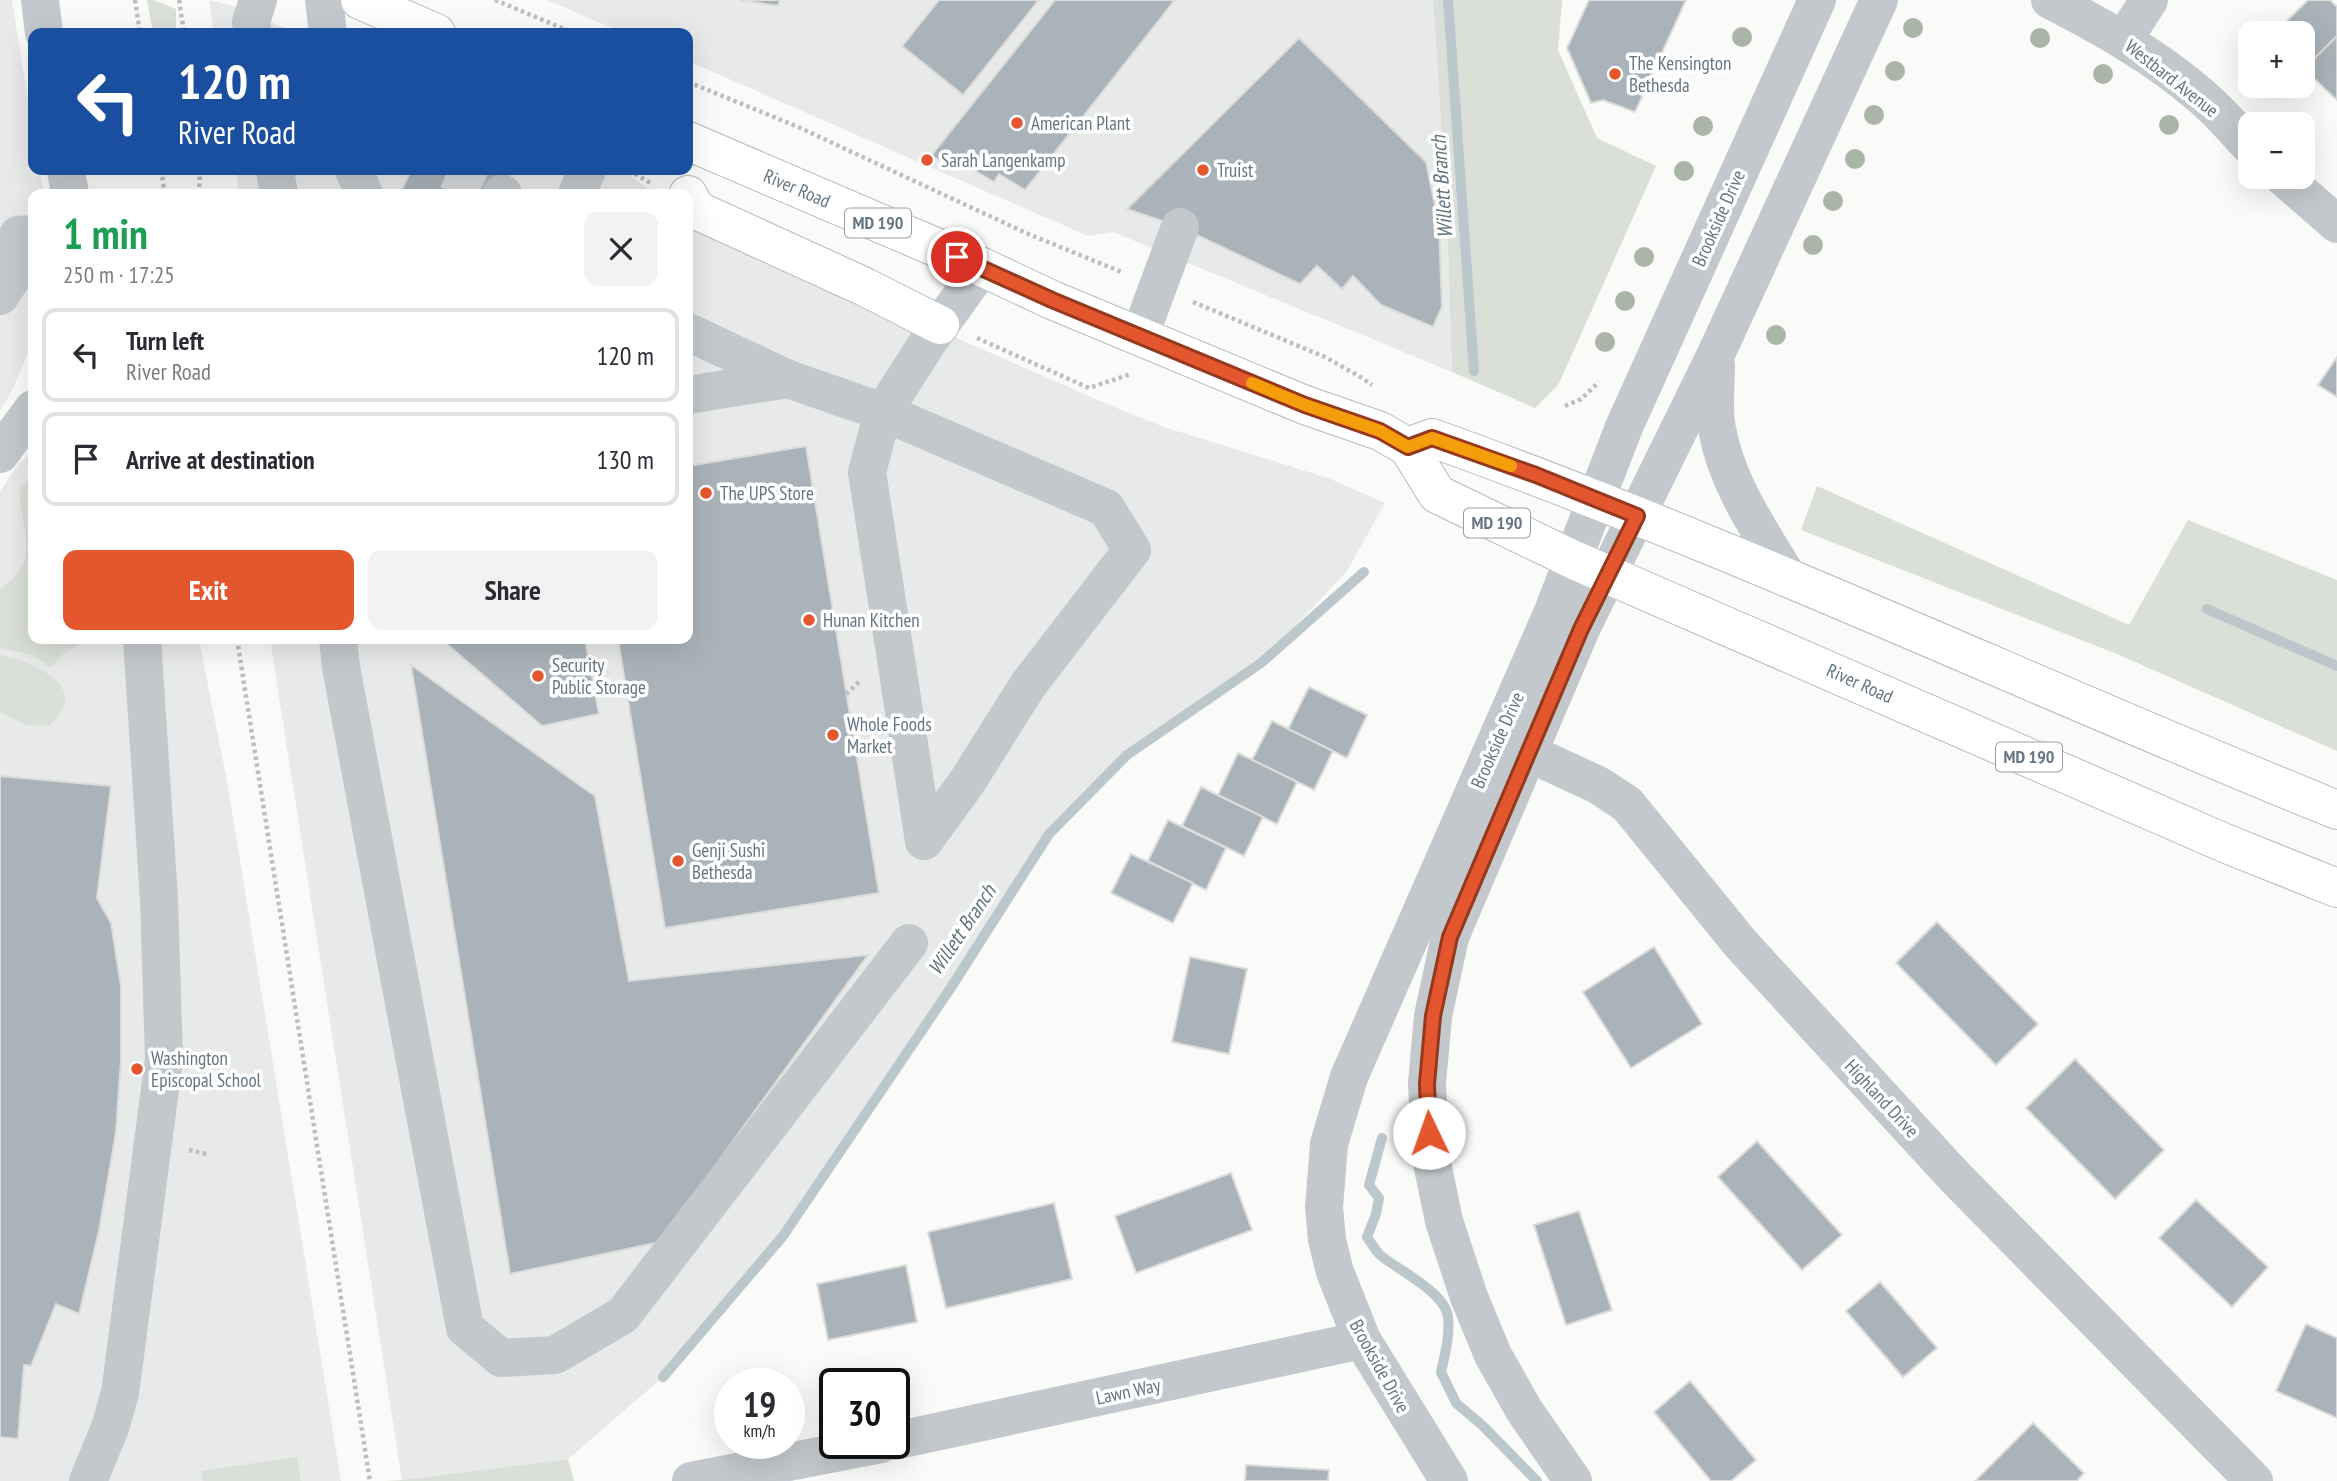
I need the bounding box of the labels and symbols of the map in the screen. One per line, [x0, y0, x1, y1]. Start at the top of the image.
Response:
street label: Westbard Avenue [2120, 34, 2224, 122]
place label: The Kensington Bethesda [1629, 51, 1731, 97]
marker: The Kensington Bethesda [1607, 66, 1623, 82]
place label: American Plant [1031, 111, 1131, 135]
marker: American Plant [1009, 115, 1025, 131]
water label: Willett Branch [1424, 133, 1459, 239]
place label: Sarah Langenkamp [941, 148, 1066, 172]
marker: Sarah Langenkamp [919, 152, 935, 168]
place label: Truist [1217, 158, 1254, 182]
marker: Truist [1195, 162, 1211, 178]
street label: River Road [760, 163, 834, 213]
street label: Brookside Drive [1686, 166, 1750, 270]
road number: MD 190 [845, 208, 911, 238]
pin [927, 227, 987, 287]
place label: The UPS Store [720, 481, 814, 505]
marker: The UPS Store [698, 485, 714, 501]
road number: MD 190 [1464, 508, 1530, 538]
place label: Hunan Kitchen [823, 608, 920, 632]
marker: Hunan Kitchen [801, 612, 817, 628]
place label: Security Public Storage [552, 653, 646, 699]
street label: River Road [1823, 658, 1897, 708]
marker: Security Public Storage [530, 668, 546, 684]
street label: Brookside Drive [1465, 688, 1529, 792]
place label: Whole Foods Market [847, 712, 932, 758]
marker: Whole Foods Market [825, 727, 841, 743]
road number: MD 190 [1996, 742, 2062, 772]
place label: Genji Sushi Bethesda [692, 838, 765, 884]
marker: Genji Sushi Bethesda [670, 853, 686, 869]
water label: Willett Branch [922, 878, 1003, 980]
place label: Washington Episcopal School [151, 1046, 262, 1092]
street label: Highland Drive [1840, 1054, 1924, 1142]
marker: Washington Episcopal School [129, 1061, 145, 1077]
position arrow [1392, 1096, 1466, 1170]
street label: Brookside Drive [1345, 1315, 1416, 1417]
speed limit sign: 30 [819, 1368, 910, 1459]
street label: Lawn Way [1094, 1372, 1163, 1410]

